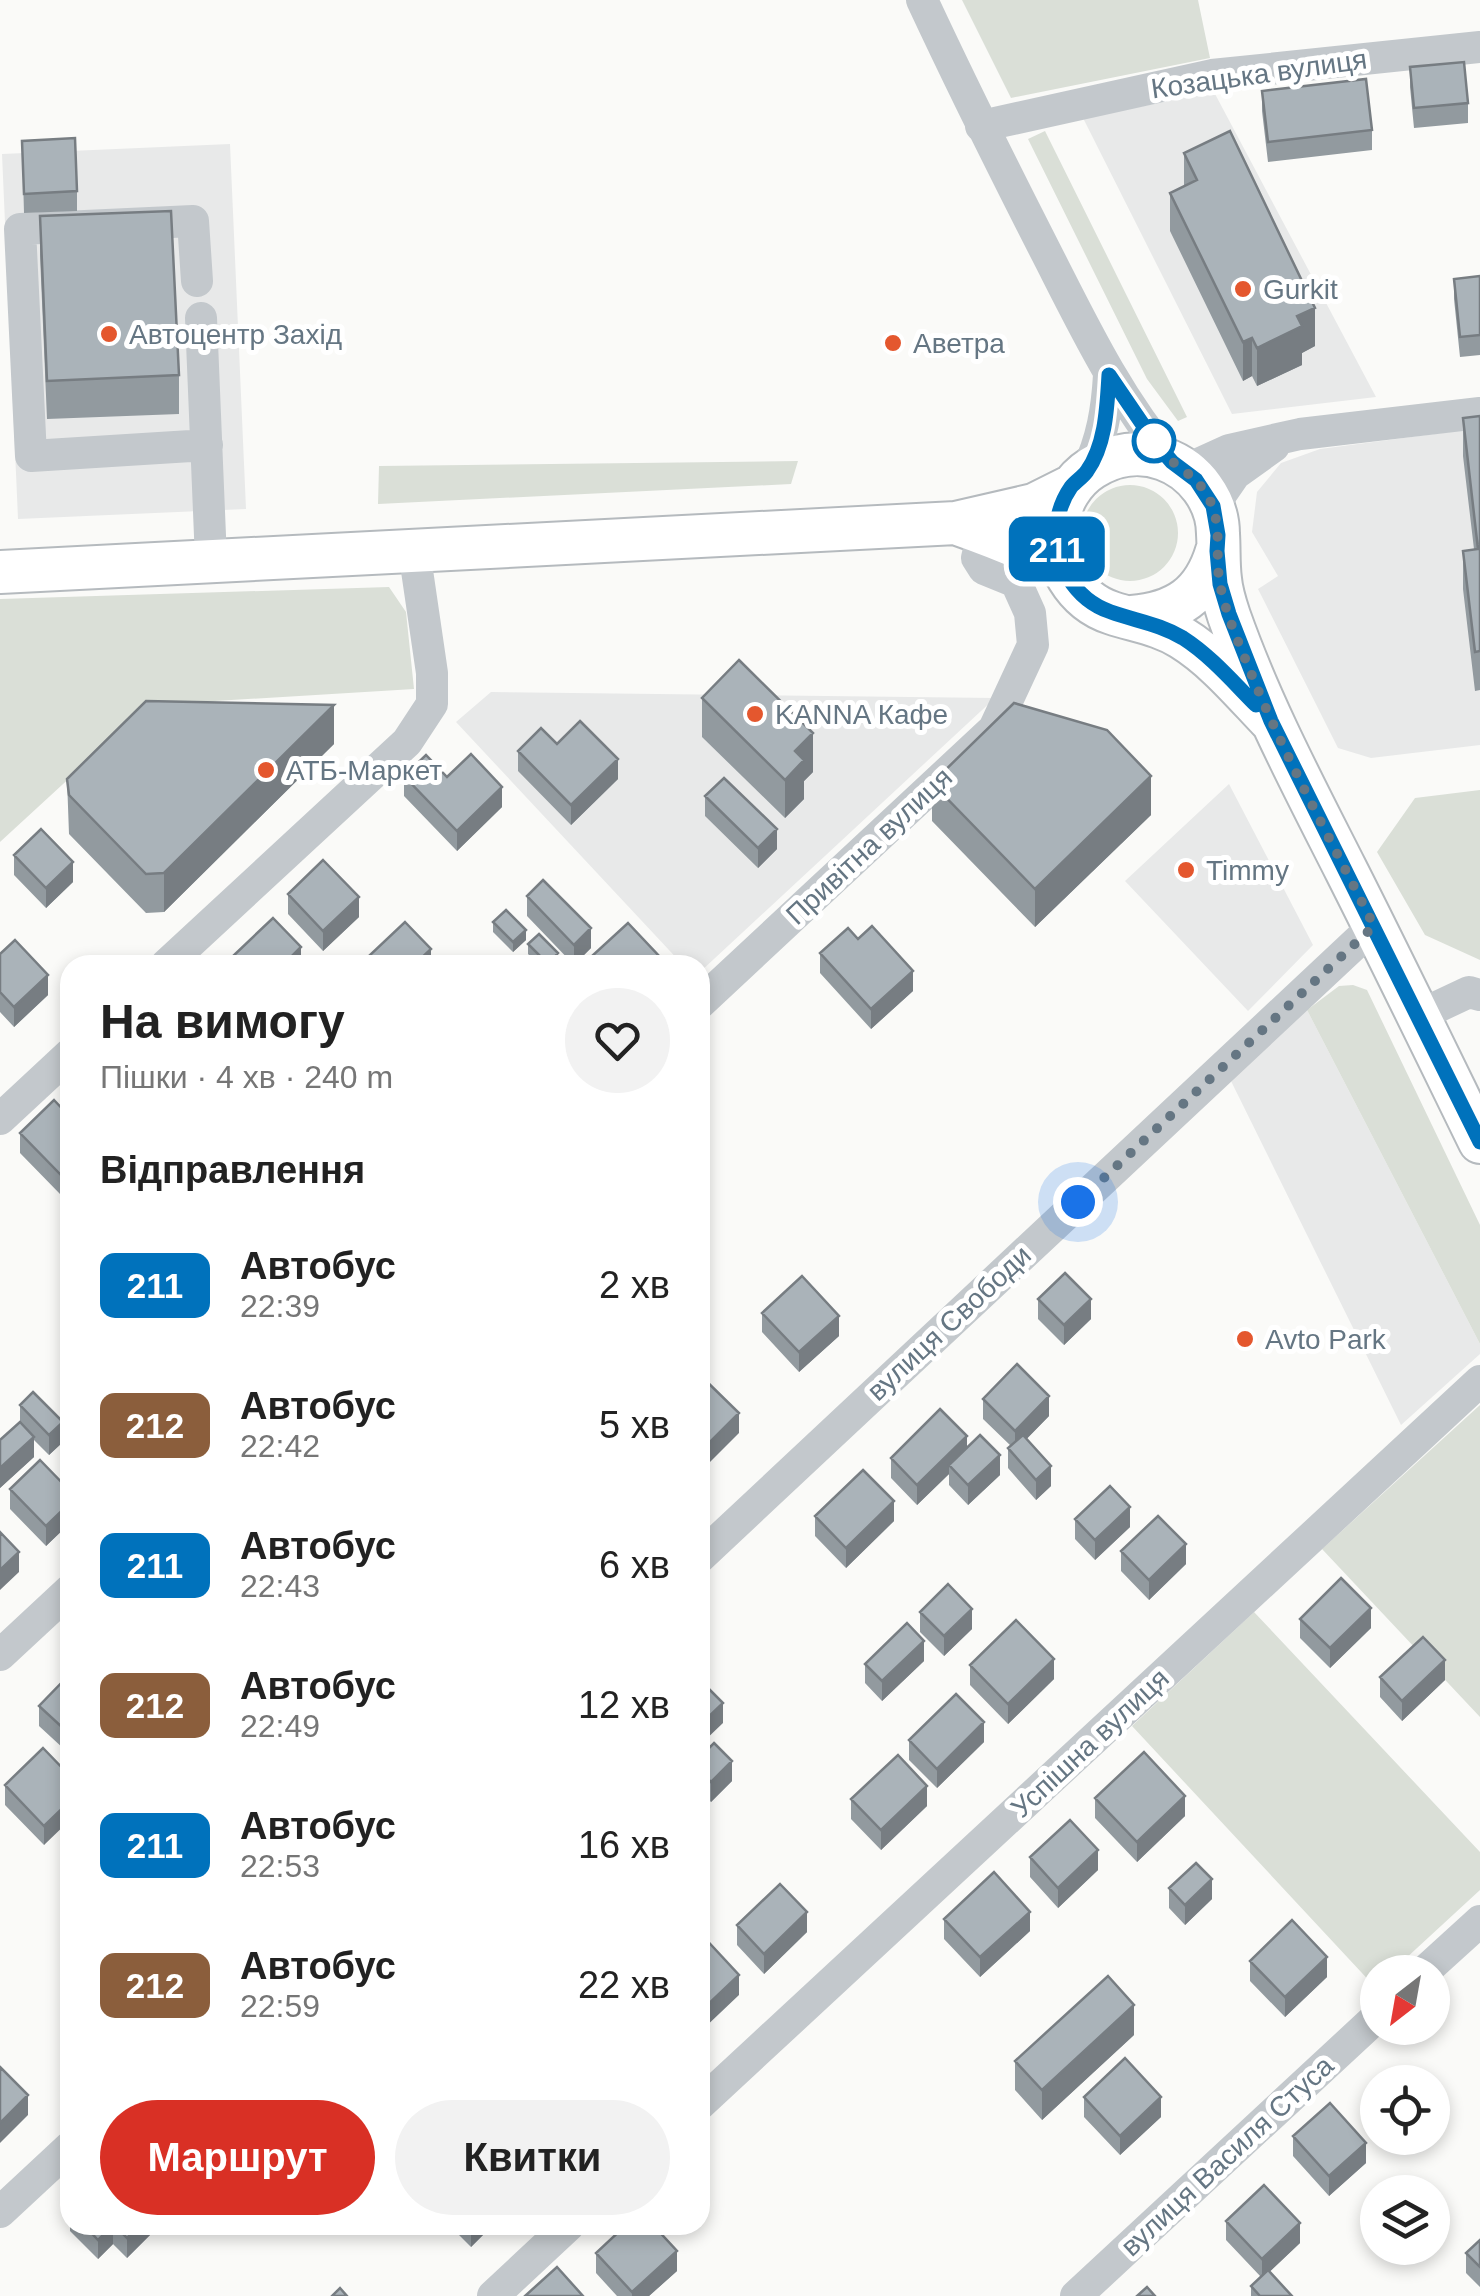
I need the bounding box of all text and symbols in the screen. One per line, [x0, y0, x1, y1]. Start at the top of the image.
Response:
street label: Козацька вулиця [1149, 44, 1369, 104]
place label: Gurkit [1263, 274, 1338, 305]
marker: Gurkit [1232, 278, 1254, 300]
place label: Автоцентр Захід [129, 319, 342, 350]
marker: Автоцентр Захід [98, 323, 120, 345]
place label: Аветра [913, 328, 1005, 359]
marker: Аветра [882, 332, 904, 354]
unlabelled marker [1133, 420, 1175, 462]
line badge: 211 [1000, 516, 1114, 582]
text: 211 [1029, 530, 1085, 569]
place label: KANNA Кафе [775, 699, 948, 730]
marker: KANNA Кафе [744, 703, 766, 725]
place label: АТБ-Маркет [286, 755, 442, 786]
marker: АТБ-Маркет [255, 759, 277, 781]
street label: Привітна вулиця [780, 761, 958, 931]
place label: Timmy [1206, 855, 1289, 886]
marker: Timmy [1175, 859, 1197, 881]
button: heart [565, 988, 670, 1093]
text: На вимогу [100, 995, 345, 1048]
text: Пішки · 4 хв · 240 m [100, 1059, 393, 1095]
text: Відправлення [100, 1149, 365, 1191]
your location [1053, 1177, 1103, 1227]
street label: вулиця Свободи [861, 1239, 1037, 1407]
text: Автобус [240, 1245, 396, 1287]
text: 2 хв [599, 1264, 670, 1306]
text: 211 [127, 1266, 183, 1305]
text: 22:39 [240, 1288, 320, 1324]
place label: Avto Park [1265, 1324, 1387, 1355]
marker: Avto Park [1234, 1328, 1256, 1350]
text: Автобус [240, 1385, 396, 1427]
text: 5 хв [599, 1404, 670, 1446]
text: 212 [126, 1406, 184, 1445]
text: 22:42 [240, 1428, 320, 1464]
text: Автобус [240, 1525, 396, 1567]
text: 6 хв [599, 1544, 670, 1586]
text: 211 [127, 1546, 183, 1585]
text: 22:43 [240, 1568, 320, 1604]
street label: Успішна вулиця [1005, 1662, 1175, 1824]
text: Автобус [240, 1665, 396, 1707]
text: 12 хв [578, 1684, 670, 1726]
text: 212 [126, 1686, 184, 1725]
text: 22:49 [240, 1708, 320, 1744]
text: Автобус [240, 1805, 396, 1847]
text: 16 хв [578, 1824, 670, 1866]
text: 211 [127, 1826, 183, 1865]
text: 22:53 [240, 1848, 320, 1884]
text: Автобус [240, 1945, 396, 1987]
north arrow [1360, 1955, 1450, 2045]
map controls [1360, 1955, 1450, 2265]
text: 22 хв [578, 1964, 670, 2006]
text: 212 [126, 1966, 184, 2005]
text: 22:59 [240, 1988, 320, 2024]
street label: вулиця Василя Стуса [1115, 2049, 1340, 2262]
button: locate [1360, 2065, 1450, 2155]
button: Маршрут [100, 2100, 375, 2215]
button: Квитки [395, 2100, 670, 2215]
button: layers [1360, 2175, 1450, 2265]

